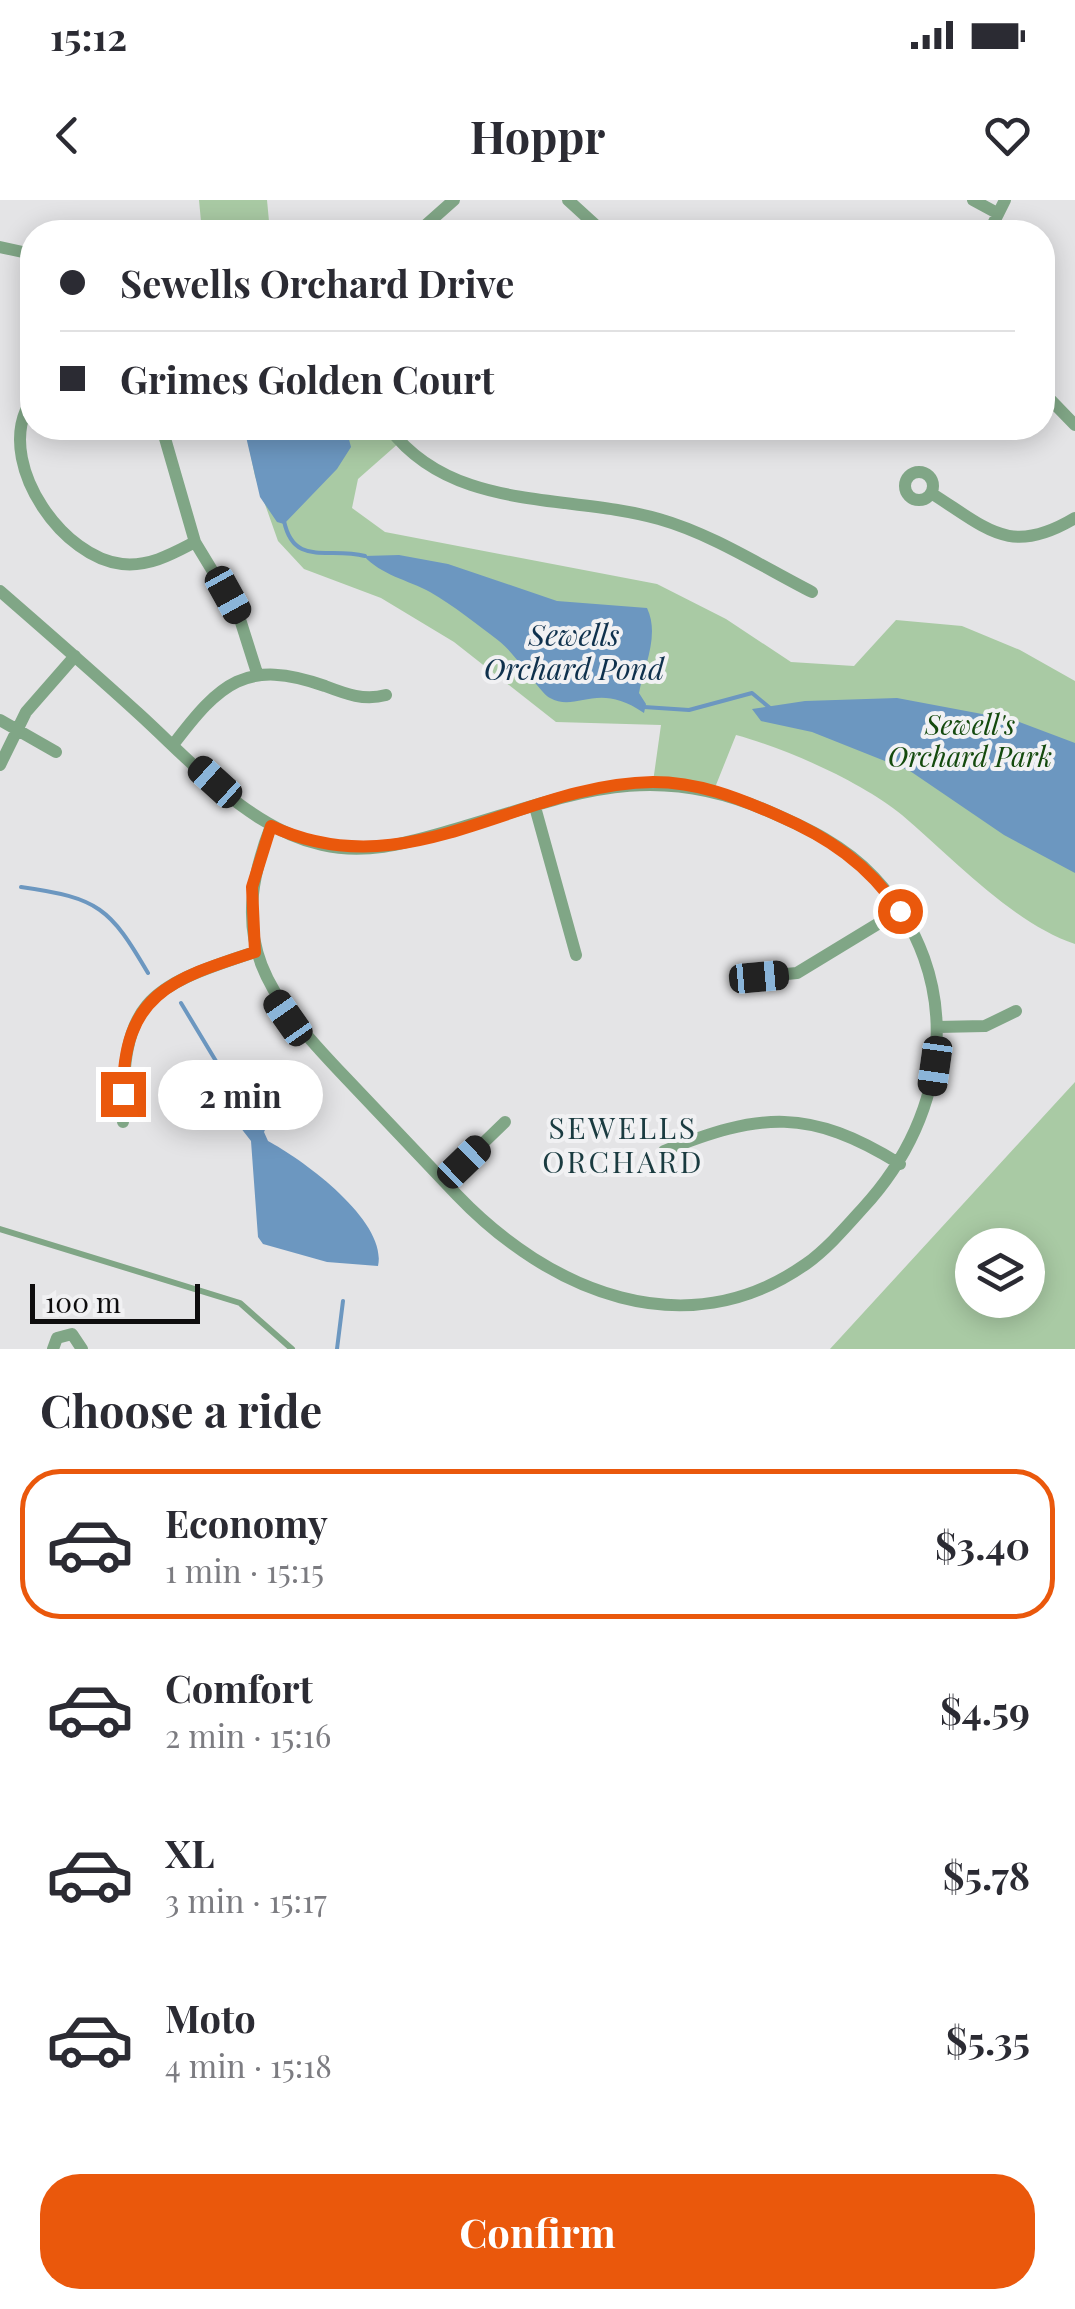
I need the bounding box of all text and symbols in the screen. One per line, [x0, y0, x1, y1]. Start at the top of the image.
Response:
text: 15:12 [50, 10, 127, 61]
text: Hoppr [470, 105, 605, 165]
icon: back [40, 108, 95, 163]
icon: heart [980, 108, 1035, 163]
text: Sewells Orchard Drive [120, 257, 514, 308]
text: Grimes Golden Court [120, 353, 494, 404]
car [200, 561, 256, 629]
water label: Sewells Orchard Pond [484, 614, 665, 688]
park label: Sewell's Orchard Park [888, 705, 1052, 774]
car [183, 751, 247, 813]
route start [878, 889, 923, 934]
car [728, 959, 790, 995]
car [259, 985, 317, 1051]
car [916, 1034, 954, 1098]
callout: 2 min [158, 1059, 323, 1129]
route end [101, 1072, 146, 1117]
text: 2 min [199, 1073, 282, 1116]
district label: SEWELLS ORCHARD [542, 1107, 704, 1181]
car [432, 1130, 496, 1194]
map controls [955, 1228, 1045, 1318]
button: layers [955, 1228, 1045, 1318]
scale bar [30, 1279, 200, 1324]
text: 100 m [45, 1283, 121, 1320]
text: Choose a ride [40, 1379, 322, 1439]
text: Economy [165, 1497, 328, 1548]
icon: car [45, 1499, 135, 1589]
text: $3.40 [935, 1519, 1030, 1570]
text: 1 min · 15:15 [165, 1548, 324, 1591]
text: Comfort [165, 1662, 313, 1713]
icon: car [45, 1664, 135, 1754]
text: $4.59 [940, 1684, 1030, 1735]
text: 2 min · 15:16 [165, 1713, 331, 1756]
text: XL [165, 1827, 214, 1878]
icon: car [45, 1829, 135, 1919]
text: $5.78 [943, 1849, 1030, 1900]
text: 3 min · 15:17 [165, 1878, 327, 1921]
text: Moto [165, 1992, 256, 2043]
icon: car [45, 1994, 135, 2084]
text: $5.35 [946, 2014, 1030, 2065]
text: 4 min · 15:18 [165, 2043, 332, 2086]
button: Confirm [40, 2174, 1035, 2289]

